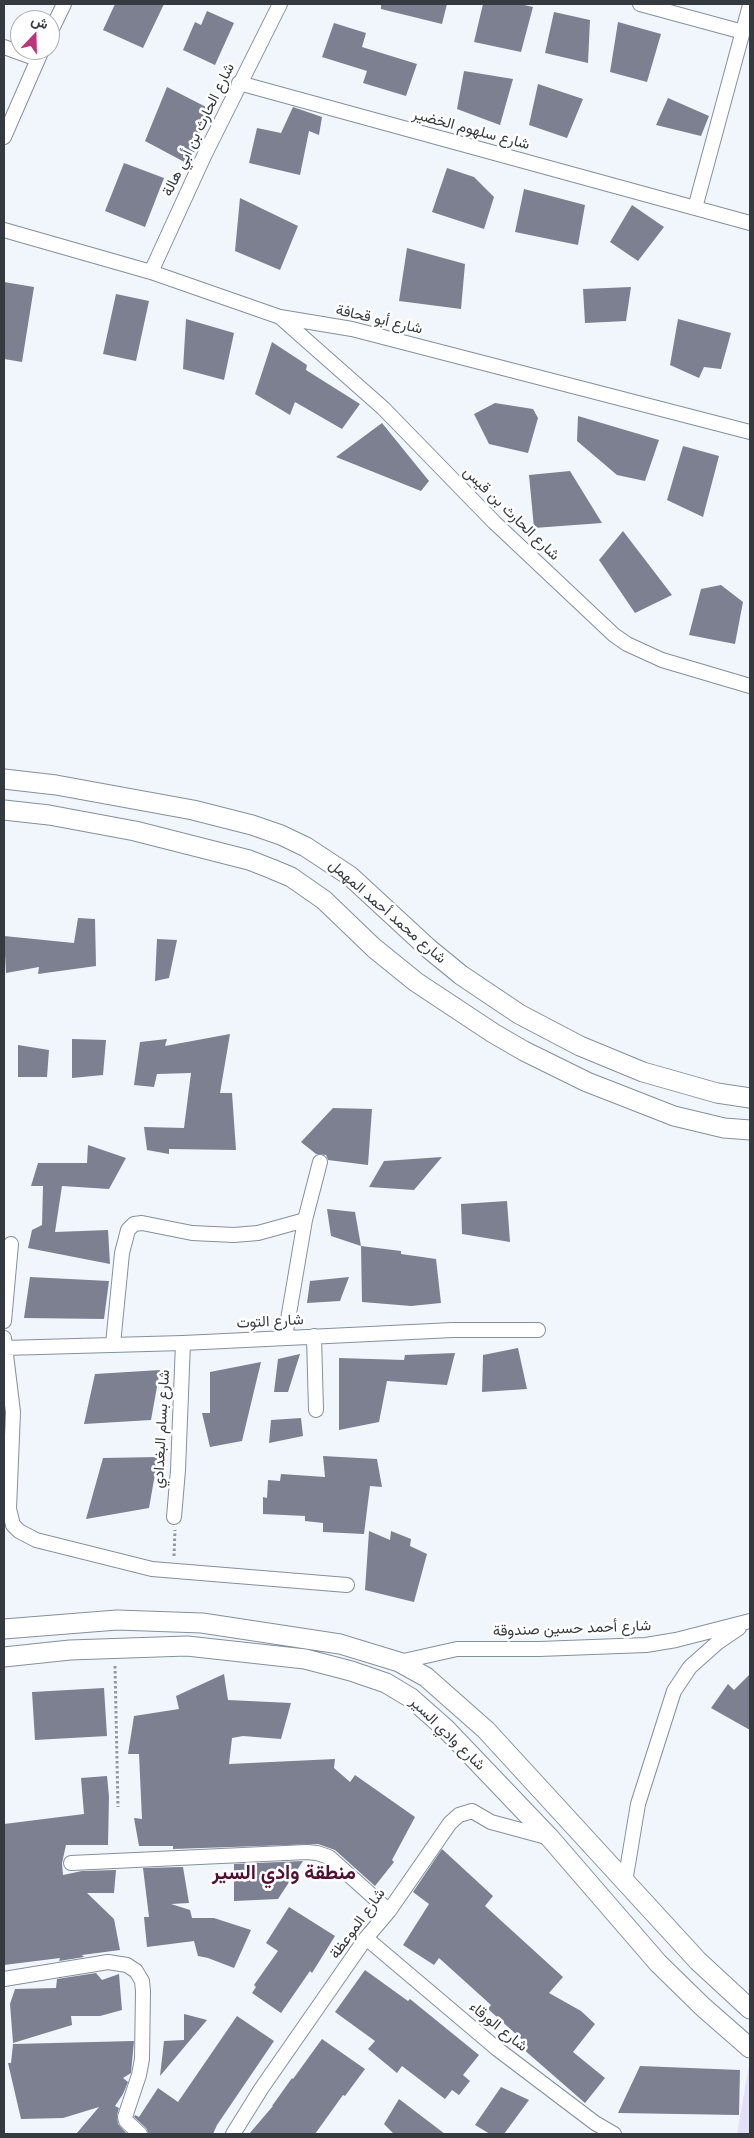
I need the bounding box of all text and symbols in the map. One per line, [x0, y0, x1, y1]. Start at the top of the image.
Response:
north arrow [10, 10, 60, 60]
text: ش [29, 11, 51, 33]
street label: شارع الحارث بن أبي هالة [159, 60, 239, 200]
street label: شارع سلهوم الخضير [410, 106, 532, 154]
street label: شارع أبو قحافة [334, 301, 424, 339]
street label: شارع الحارث بن قيس [459, 463, 563, 565]
street label: شارع محمد أحمد المهمل [325, 856, 449, 968]
street label: شارع التوت [236, 1311, 304, 1333]
street label: شارع بسام البغدادي [150, 1369, 174, 1489]
street label: شارع أحمد حسين صندوقة [492, 1617, 652, 1641]
street label: شارع وادي السير [405, 1693, 489, 1775]
district label: منطقة وادي السير [212, 1862, 356, 1886]
street label: شارع الموعظة [326, 1885, 390, 1963]
street label: شارع الورقاء [465, 1998, 531, 2056]

